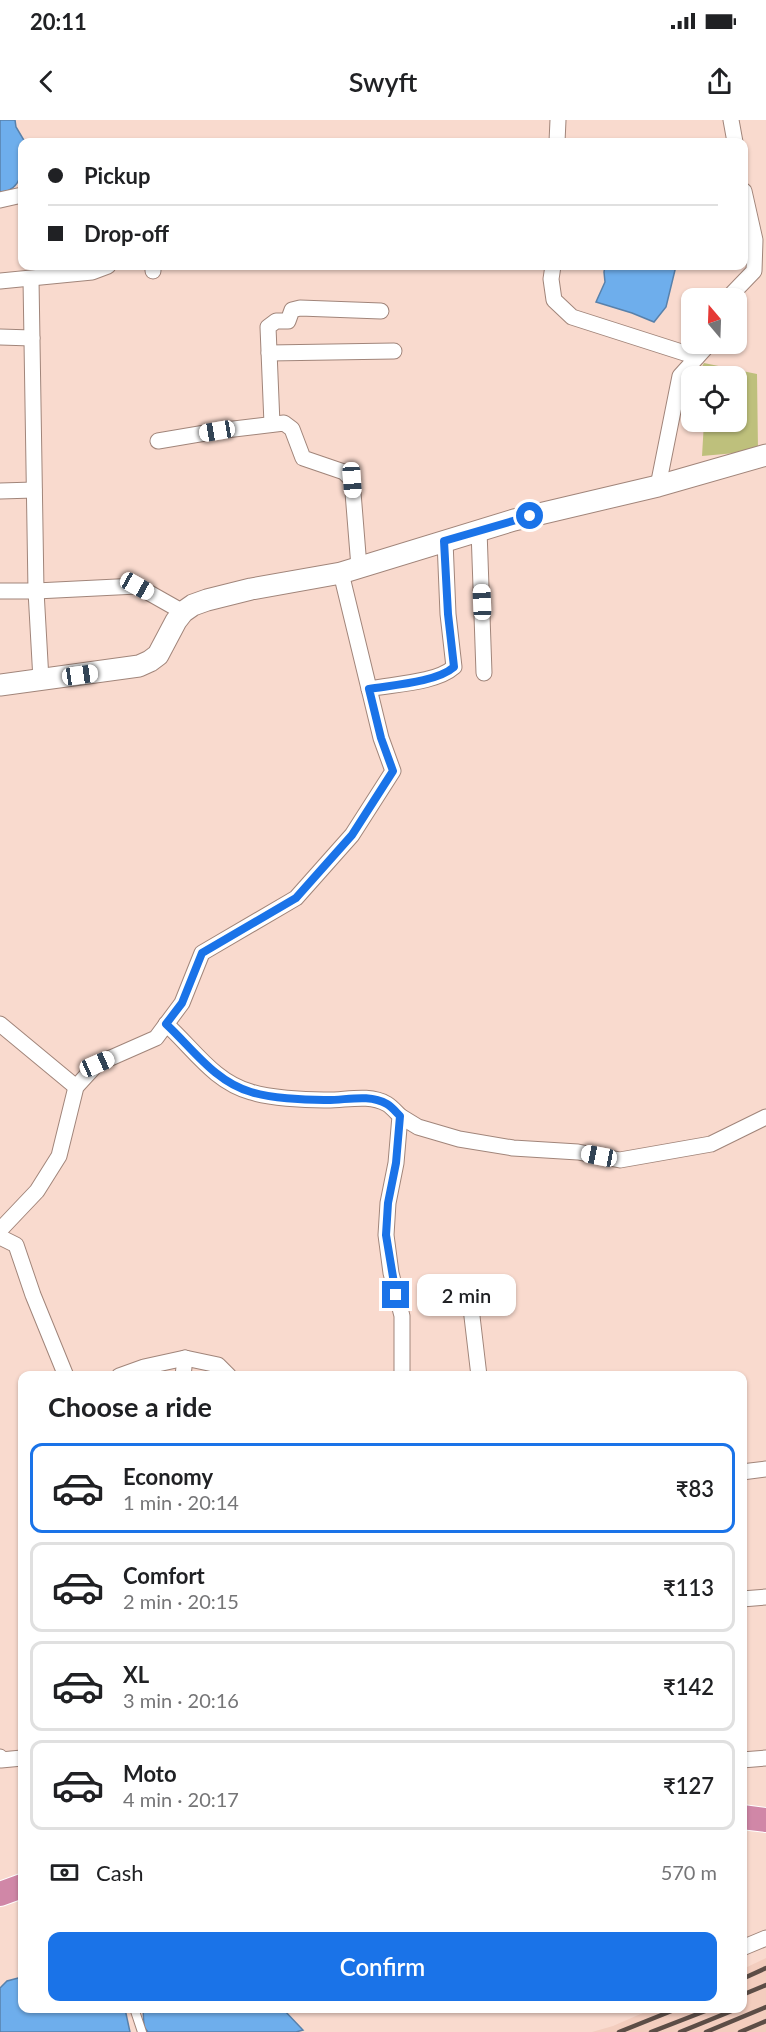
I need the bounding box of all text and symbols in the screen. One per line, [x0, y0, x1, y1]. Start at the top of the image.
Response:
text: 20:11 [30, 8, 87, 35]
icon: back [30, 65, 63, 98]
text: Swyft [349, 65, 417, 98]
icon: share [703, 65, 736, 98]
text: Pickup [84, 162, 150, 189]
text: Drop-off [84, 220, 169, 247]
north arrow [681, 288, 747, 354]
map controls [681, 288, 747, 432]
button: locate [681, 366, 747, 432]
car [198, 419, 236, 443]
car [342, 461, 362, 499]
route start [516, 502, 543, 529]
car [117, 569, 157, 603]
car [472, 584, 492, 620]
car [61, 664, 99, 686]
car [77, 1048, 117, 1080]
car [580, 1144, 618, 1168]
callout: 2 min [417, 1274, 516, 1316]
route end [382, 1281, 409, 1308]
text: 2 min [442, 1283, 491, 1307]
text: Choose a ride [48, 1390, 212, 1423]
icon: car [51, 1461, 105, 1515]
text: Economy [123, 1463, 213, 1490]
text: ₹83 [676, 1475, 714, 1502]
text: 1 min · 20:14 [123, 1490, 239, 1514]
icon: car [51, 1560, 105, 1614]
text: Comfort [123, 1562, 205, 1589]
text: ₹113 [663, 1574, 714, 1601]
text: 2 min · 20:15 [123, 1589, 239, 1613]
icon: car [51, 1659, 105, 1713]
text: XL [123, 1661, 149, 1688]
text: ₹142 [663, 1673, 714, 1700]
text: 3 min · 20:16 [123, 1688, 239, 1712]
icon: car [51, 1758, 105, 1812]
text: Moto [123, 1760, 177, 1787]
text: ₹127 [663, 1772, 714, 1799]
text: 4 min · 20:17 [123, 1787, 239, 1811]
icon: cash [48, 1856, 81, 1889]
text: Cash [96, 1859, 143, 1886]
text: 570 m [661, 1860, 717, 1884]
button: Confirm [48, 1932, 717, 2001]

